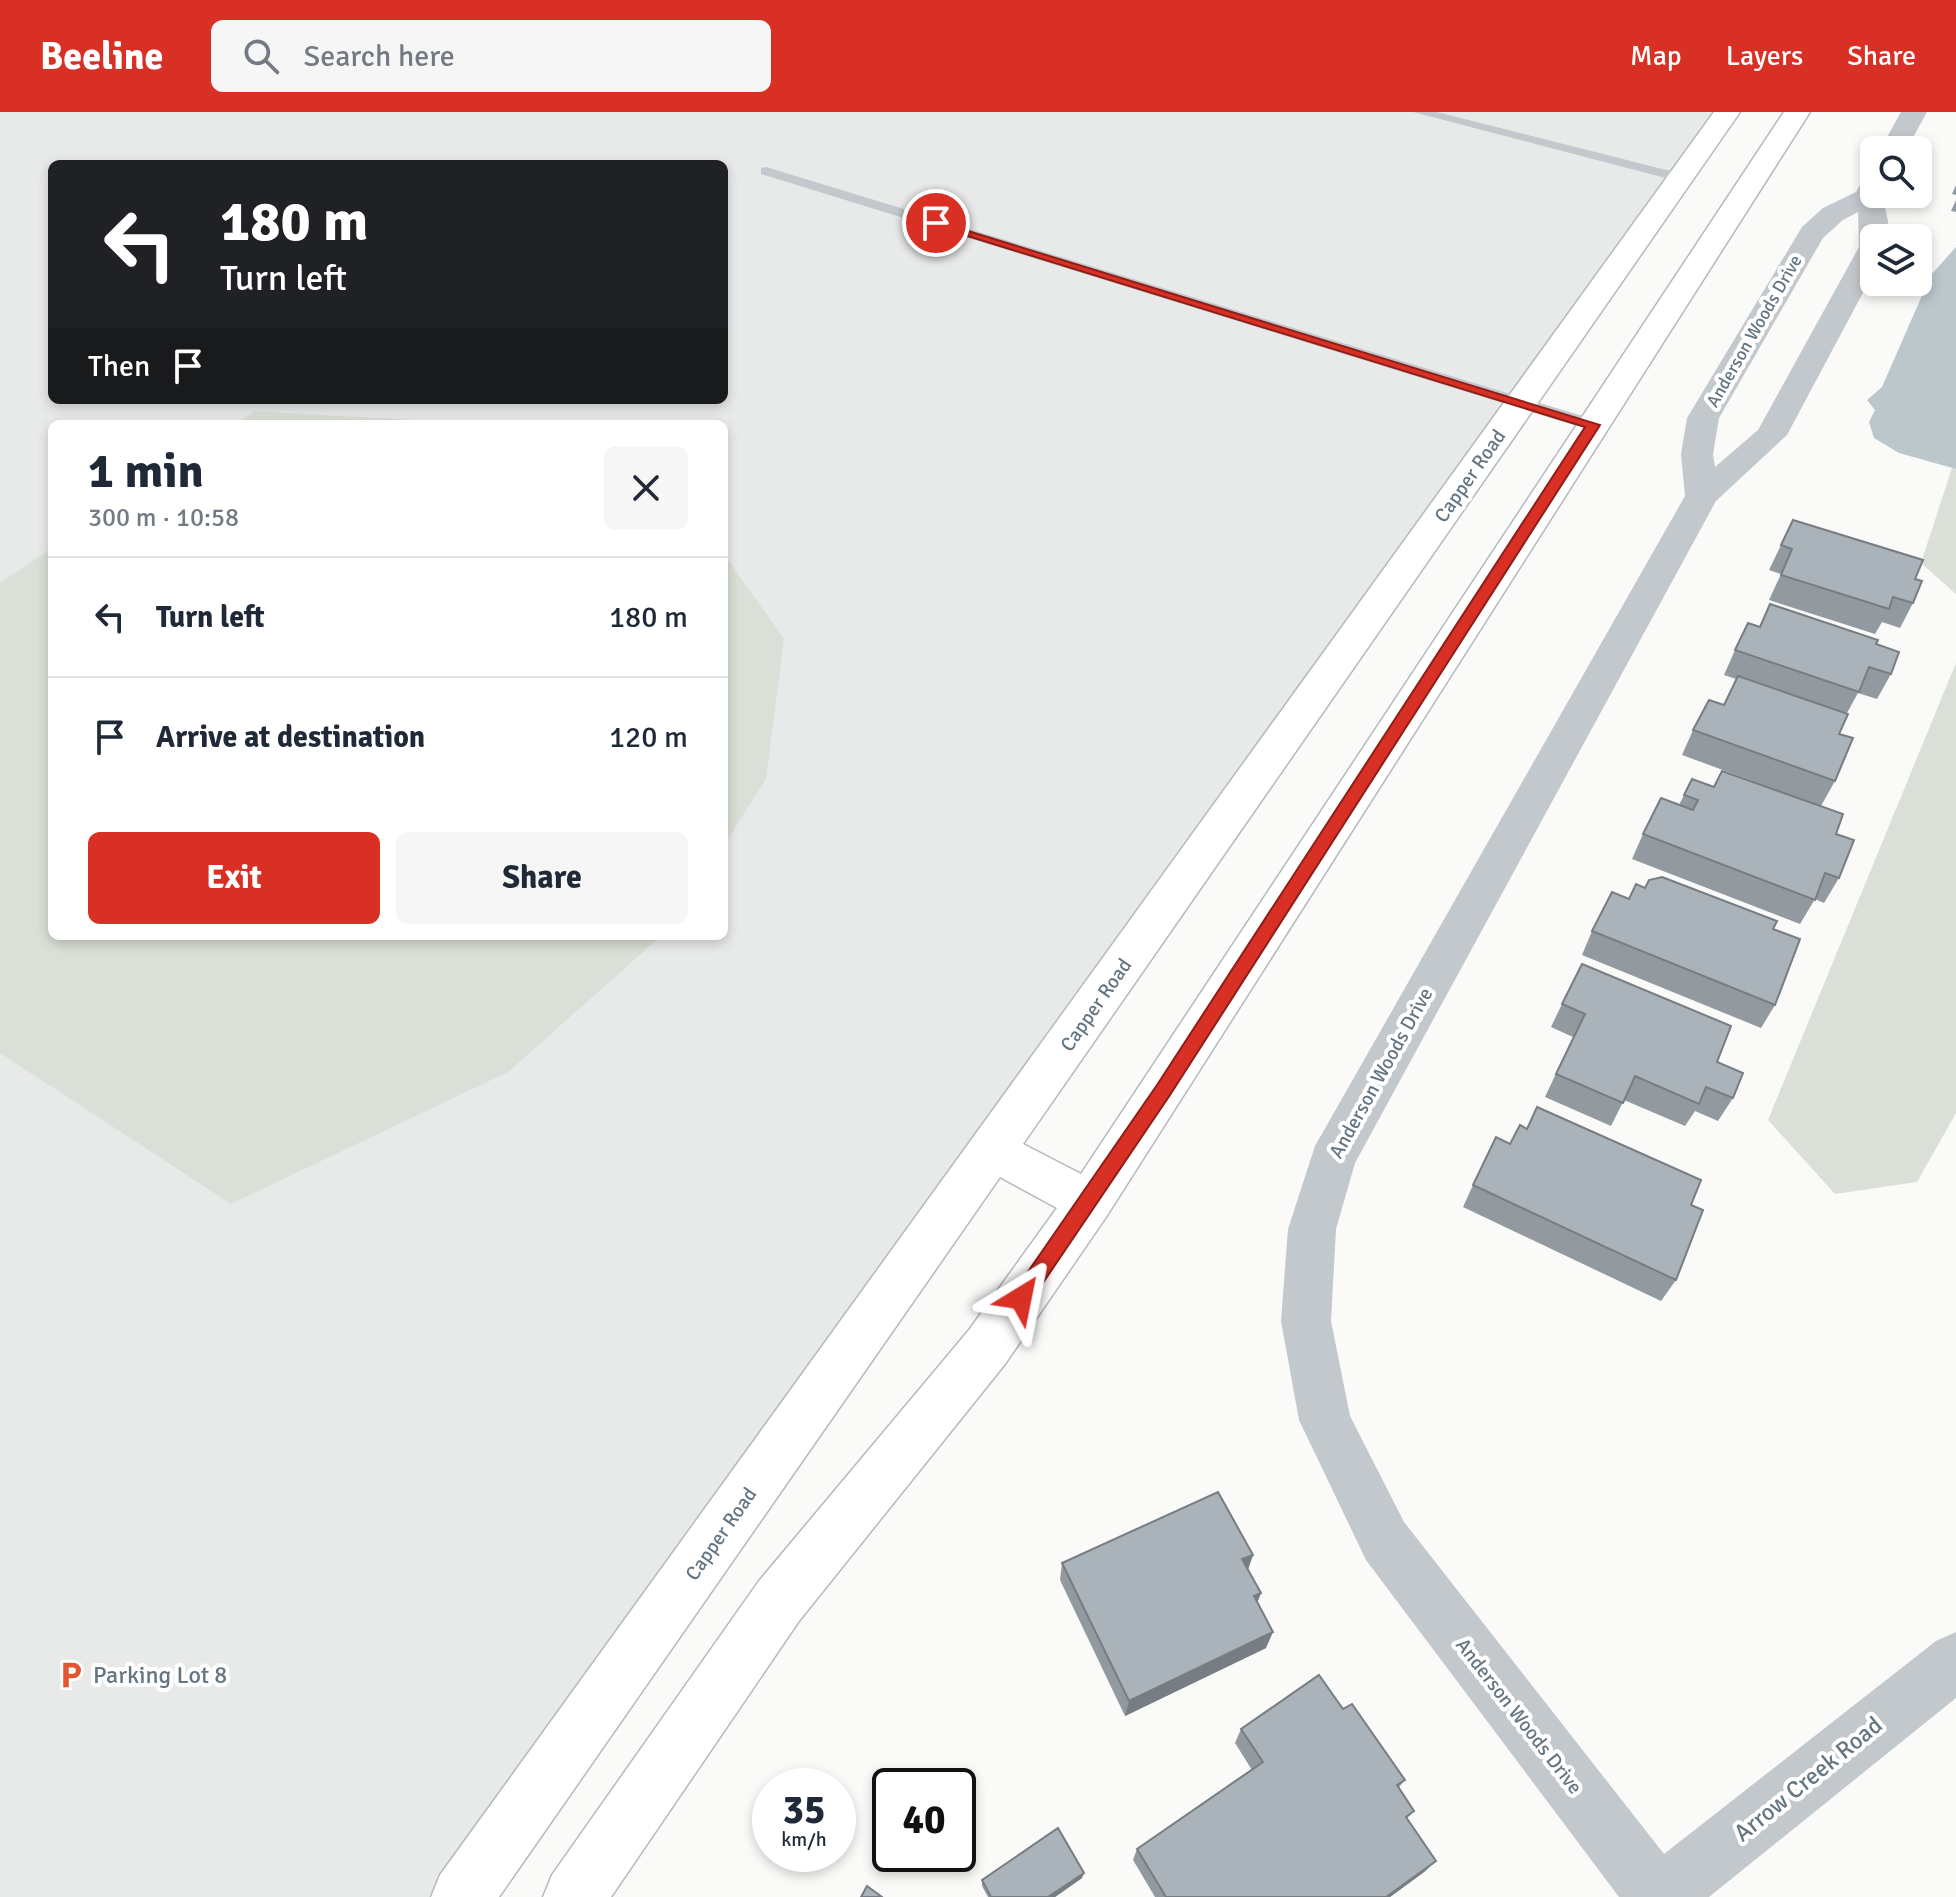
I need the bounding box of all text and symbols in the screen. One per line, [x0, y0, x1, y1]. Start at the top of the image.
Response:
search box [211, 20, 771, 92]
text: Beeline [40, 33, 163, 80]
icon: search [239, 34, 283, 78]
text: Search here [303, 38, 455, 75]
text: Map [1630, 39, 1682, 73]
text: Layers [1726, 39, 1803, 73]
text: Share [1847, 39, 1916, 73]
map controls [1860, 136, 1932, 296]
button: search [1860, 136, 1932, 208]
text: 180 m [220, 187, 368, 256]
pin [902, 189, 970, 257]
icon: left [88, 192, 192, 296]
icon: arrive [914, 201, 958, 245]
button: layers [1860, 224, 1932, 296]
street label: Anderson Woods Drive [1701, 251, 1807, 411]
text: Turn left [220, 256, 347, 301]
icon: arrive [166, 344, 210, 388]
text: Then [88, 348, 150, 385]
street label: Capper Road [1429, 425, 1511, 527]
text: 1 min [88, 442, 204, 501]
button: close [604, 446, 688, 530]
text: 300 m · 10:58 [88, 502, 239, 534]
icon: left [88, 595, 132, 639]
text: Turn left [156, 599, 265, 636]
text: 180 m [609, 599, 688, 636]
icon: arrive [88, 715, 132, 759]
text: Arrive at destination [156, 719, 425, 756]
text: 120 m [609, 719, 688, 756]
button: Exit [88, 832, 380, 924]
button: Share [396, 832, 688, 924]
street label: Capper Road [1055, 954, 1137, 1056]
street label: Anderson Woods Drive [1324, 983, 1438, 1163]
position arrow [979, 1256, 1063, 1340]
street label: Capper Road [680, 1483, 762, 1585]
street label: Anderson Woods Drive [1450, 1633, 1588, 1799]
parking icon: Parking Lot 8 [56, 1660, 86, 1690]
place label: Parking Lot 8 [93, 1660, 227, 1690]
street label: Arrow Creek Road [1728, 1710, 1888, 1848]
speed limit sign: 40 [872, 1768, 976, 1872]
text: 35 [782, 1785, 826, 1835]
text: km/h [781, 1827, 827, 1852]

